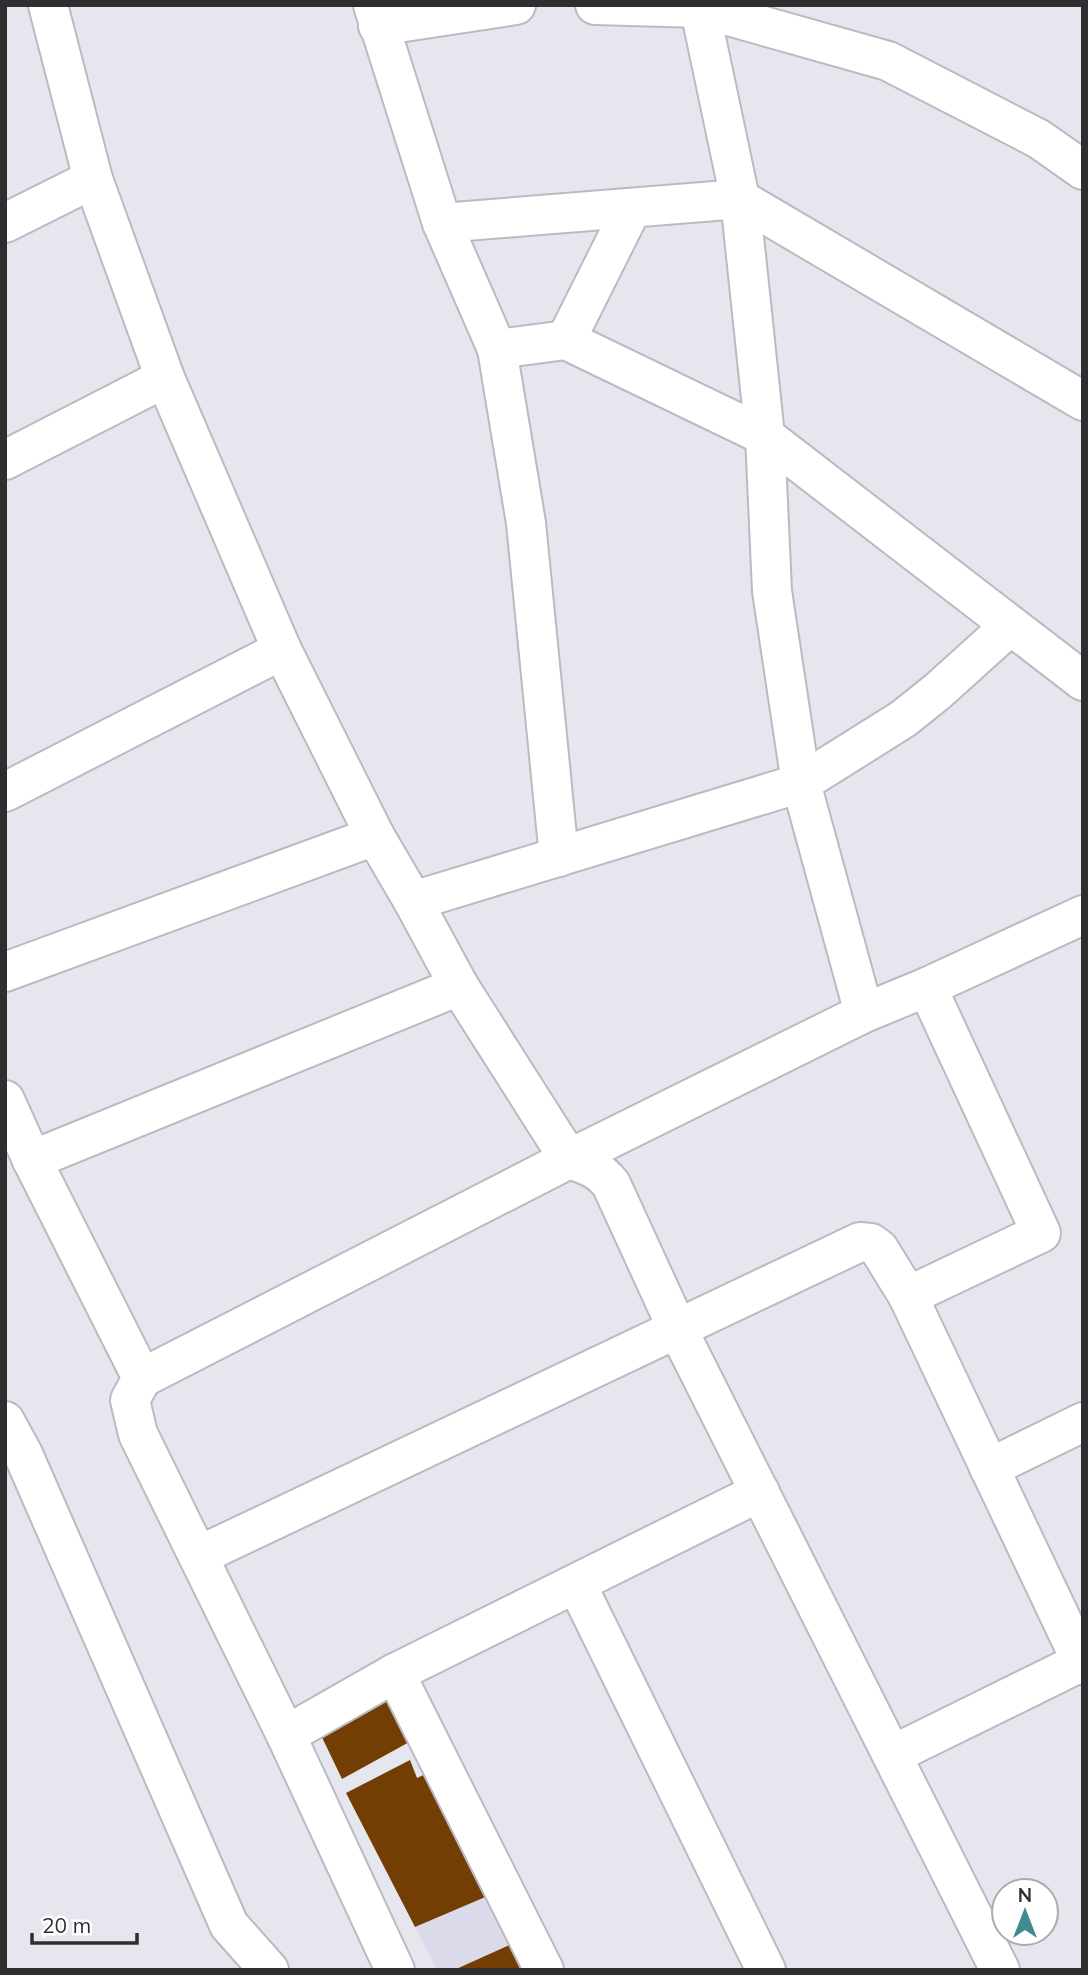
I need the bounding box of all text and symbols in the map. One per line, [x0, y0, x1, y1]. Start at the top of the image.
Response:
north arrow [990, 1877, 1060, 1947]
text: N [1018, 1883, 1032, 1907]
scale bar [32, 1902, 136, 1946]
text: 20 m [42, 1912, 91, 1938]

